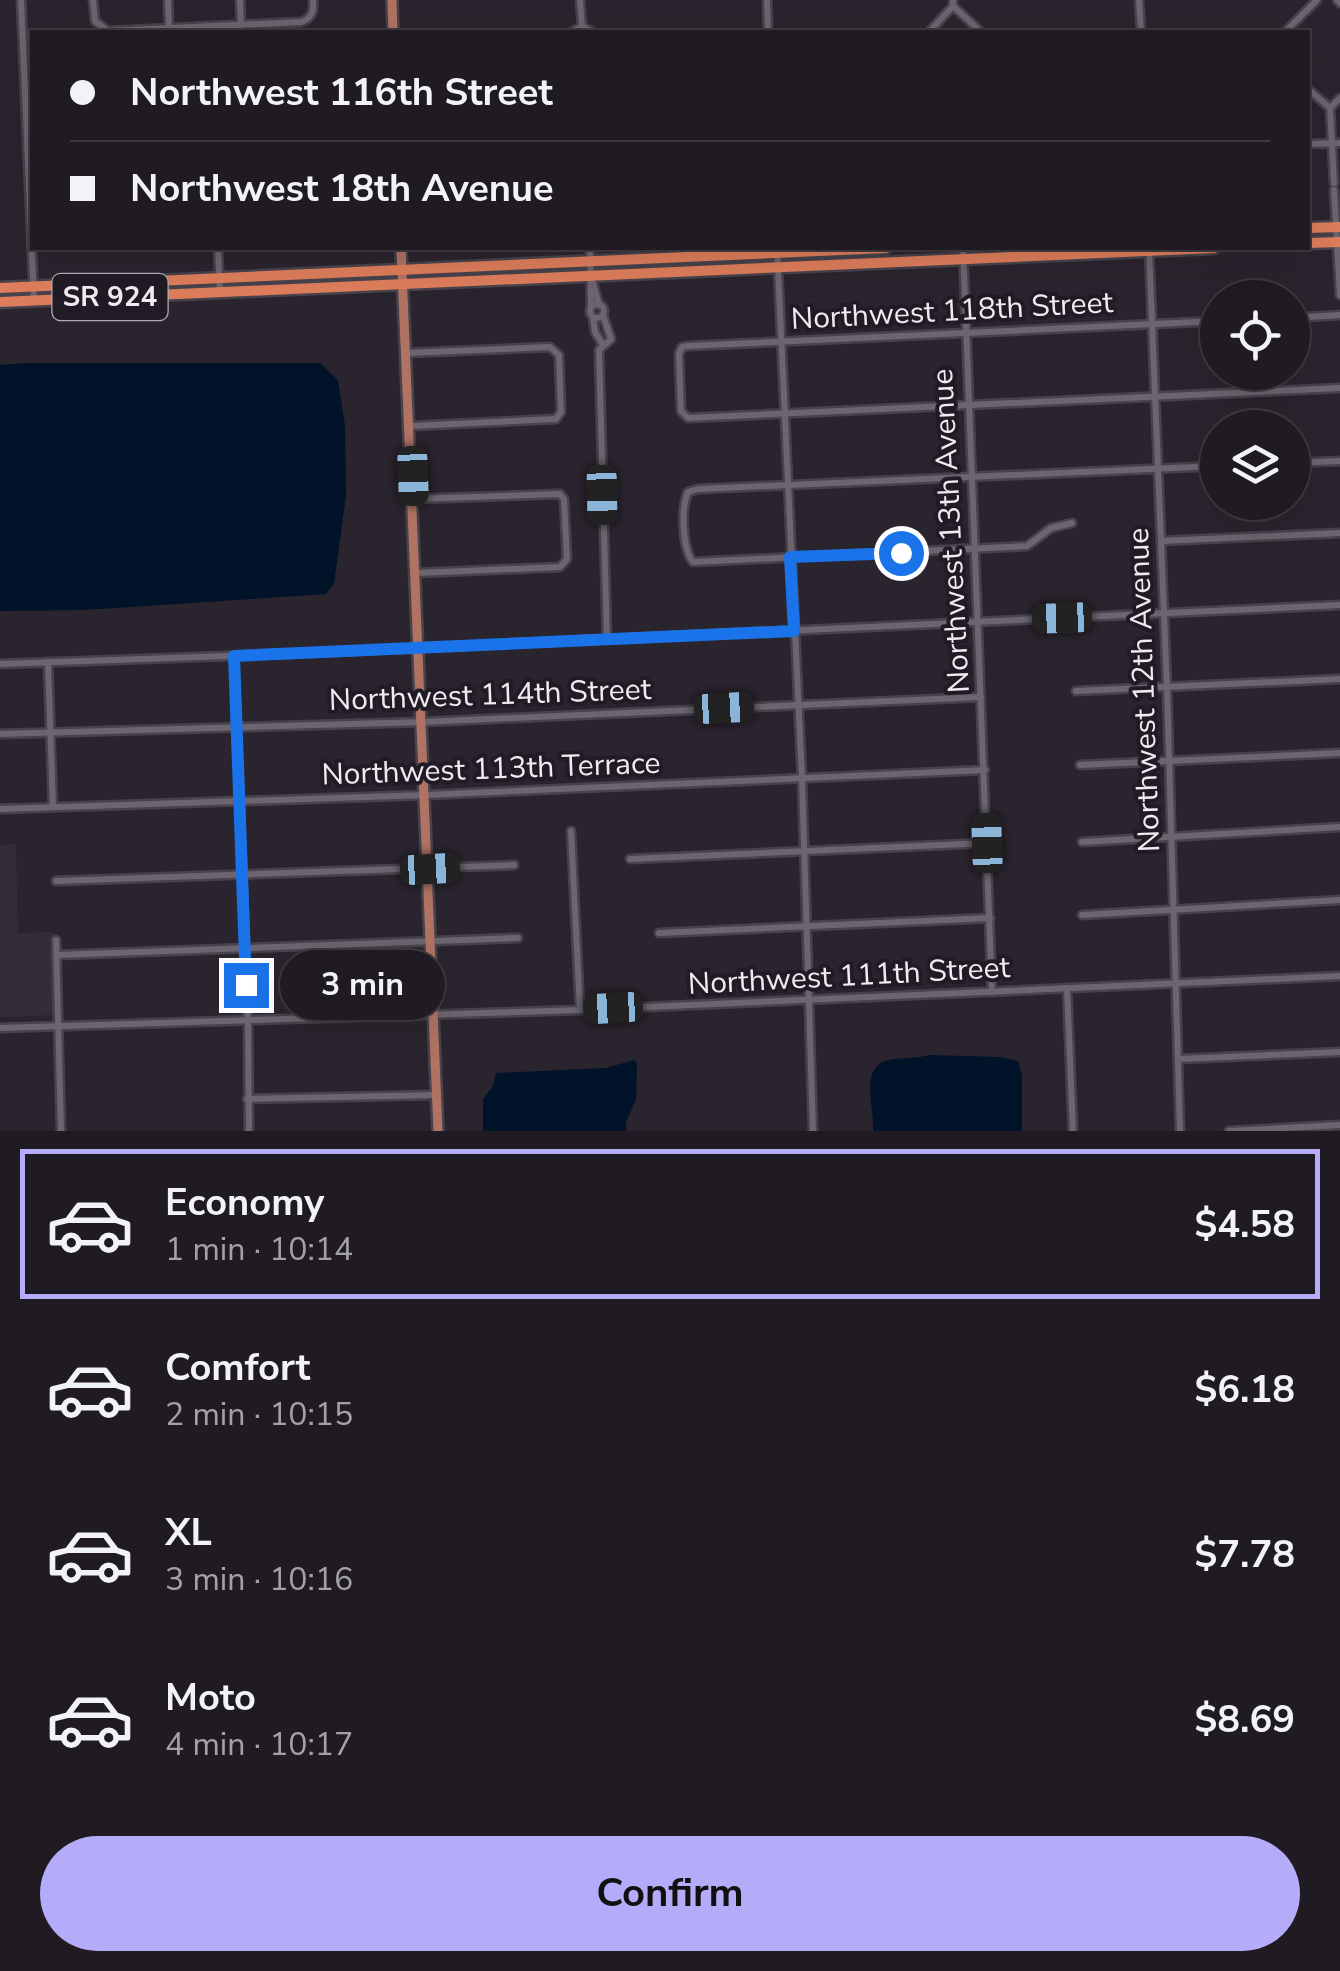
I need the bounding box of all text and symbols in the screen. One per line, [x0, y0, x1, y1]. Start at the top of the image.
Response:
text: Northwest 116th Street [130, 67, 553, 118]
text: Northwest 18th Avenue [130, 163, 554, 214]
road number: SR 924 [52, 274, 168, 320]
map controls [1200, 280, 1310, 520]
button: locate [1200, 280, 1310, 390]
street label: Northwest 118th Street [790, 282, 1115, 340]
street label: Northwest 13th Avenue [922, 368, 980, 694]
button: layers [1200, 410, 1310, 520]
car [397, 445, 429, 507]
car [586, 465, 618, 525]
street label: Northwest 12th Avenue [1118, 527, 1170, 853]
route start [879, 531, 924, 576]
car [1031, 602, 1093, 634]
street label: Northwest 114th Street [328, 669, 652, 721]
car [693, 691, 755, 725]
street label: Northwest 113th Terrace [321, 743, 661, 795]
car [971, 812, 1003, 874]
car [399, 852, 461, 886]
street label: Northwest 111th Street [687, 947, 1012, 1005]
callout: 3 min [281, 950, 446, 1020]
route end [224, 963, 269, 1008]
text: 3 min [321, 963, 404, 1006]
car [582, 991, 644, 1025]
text: Economy [165, 1177, 324, 1228]
icon: car [45, 1179, 135, 1269]
text: $4.58 [1194, 1199, 1295, 1250]
text: 1 min · 10:14 [165, 1228, 353, 1271]
text: Comfort [165, 1342, 310, 1393]
icon: car [45, 1344, 135, 1434]
text: $6.18 [1194, 1364, 1295, 1415]
text: 2 min · 10:15 [165, 1393, 353, 1436]
text: XL [165, 1507, 212, 1558]
icon: car [45, 1509, 135, 1599]
text: $7.78 [1194, 1529, 1295, 1580]
text: 3 min · 10:16 [165, 1558, 353, 1601]
text: Moto [165, 1672, 256, 1723]
icon: car [45, 1674, 135, 1764]
text: $8.69 [1194, 1694, 1295, 1745]
text: 4 min · 10:17 [165, 1723, 353, 1766]
button: Confirm [40, 1836, 1300, 1951]

